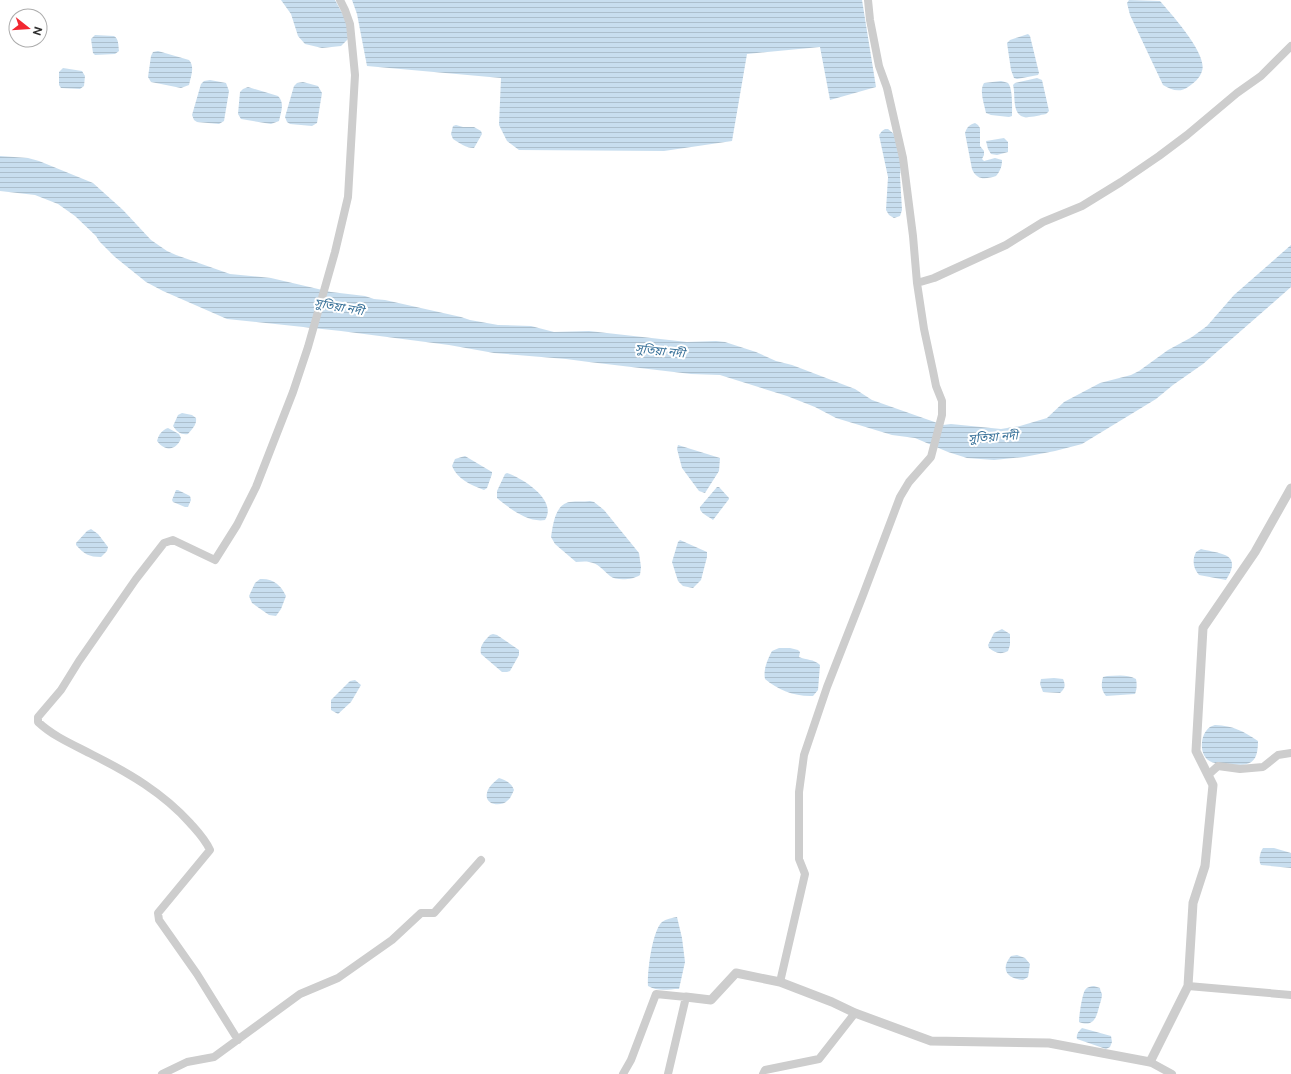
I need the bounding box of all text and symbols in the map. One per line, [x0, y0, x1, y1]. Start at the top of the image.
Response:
north arrow [8, 8, 48, 48]
text: N [31, 25, 45, 37]
water label: সুতিয়া নদী [313, 296, 368, 319]
water label: সুতিয়া নদী [634, 341, 688, 361]
water label: সুতিয়া নদী [968, 428, 1021, 446]

